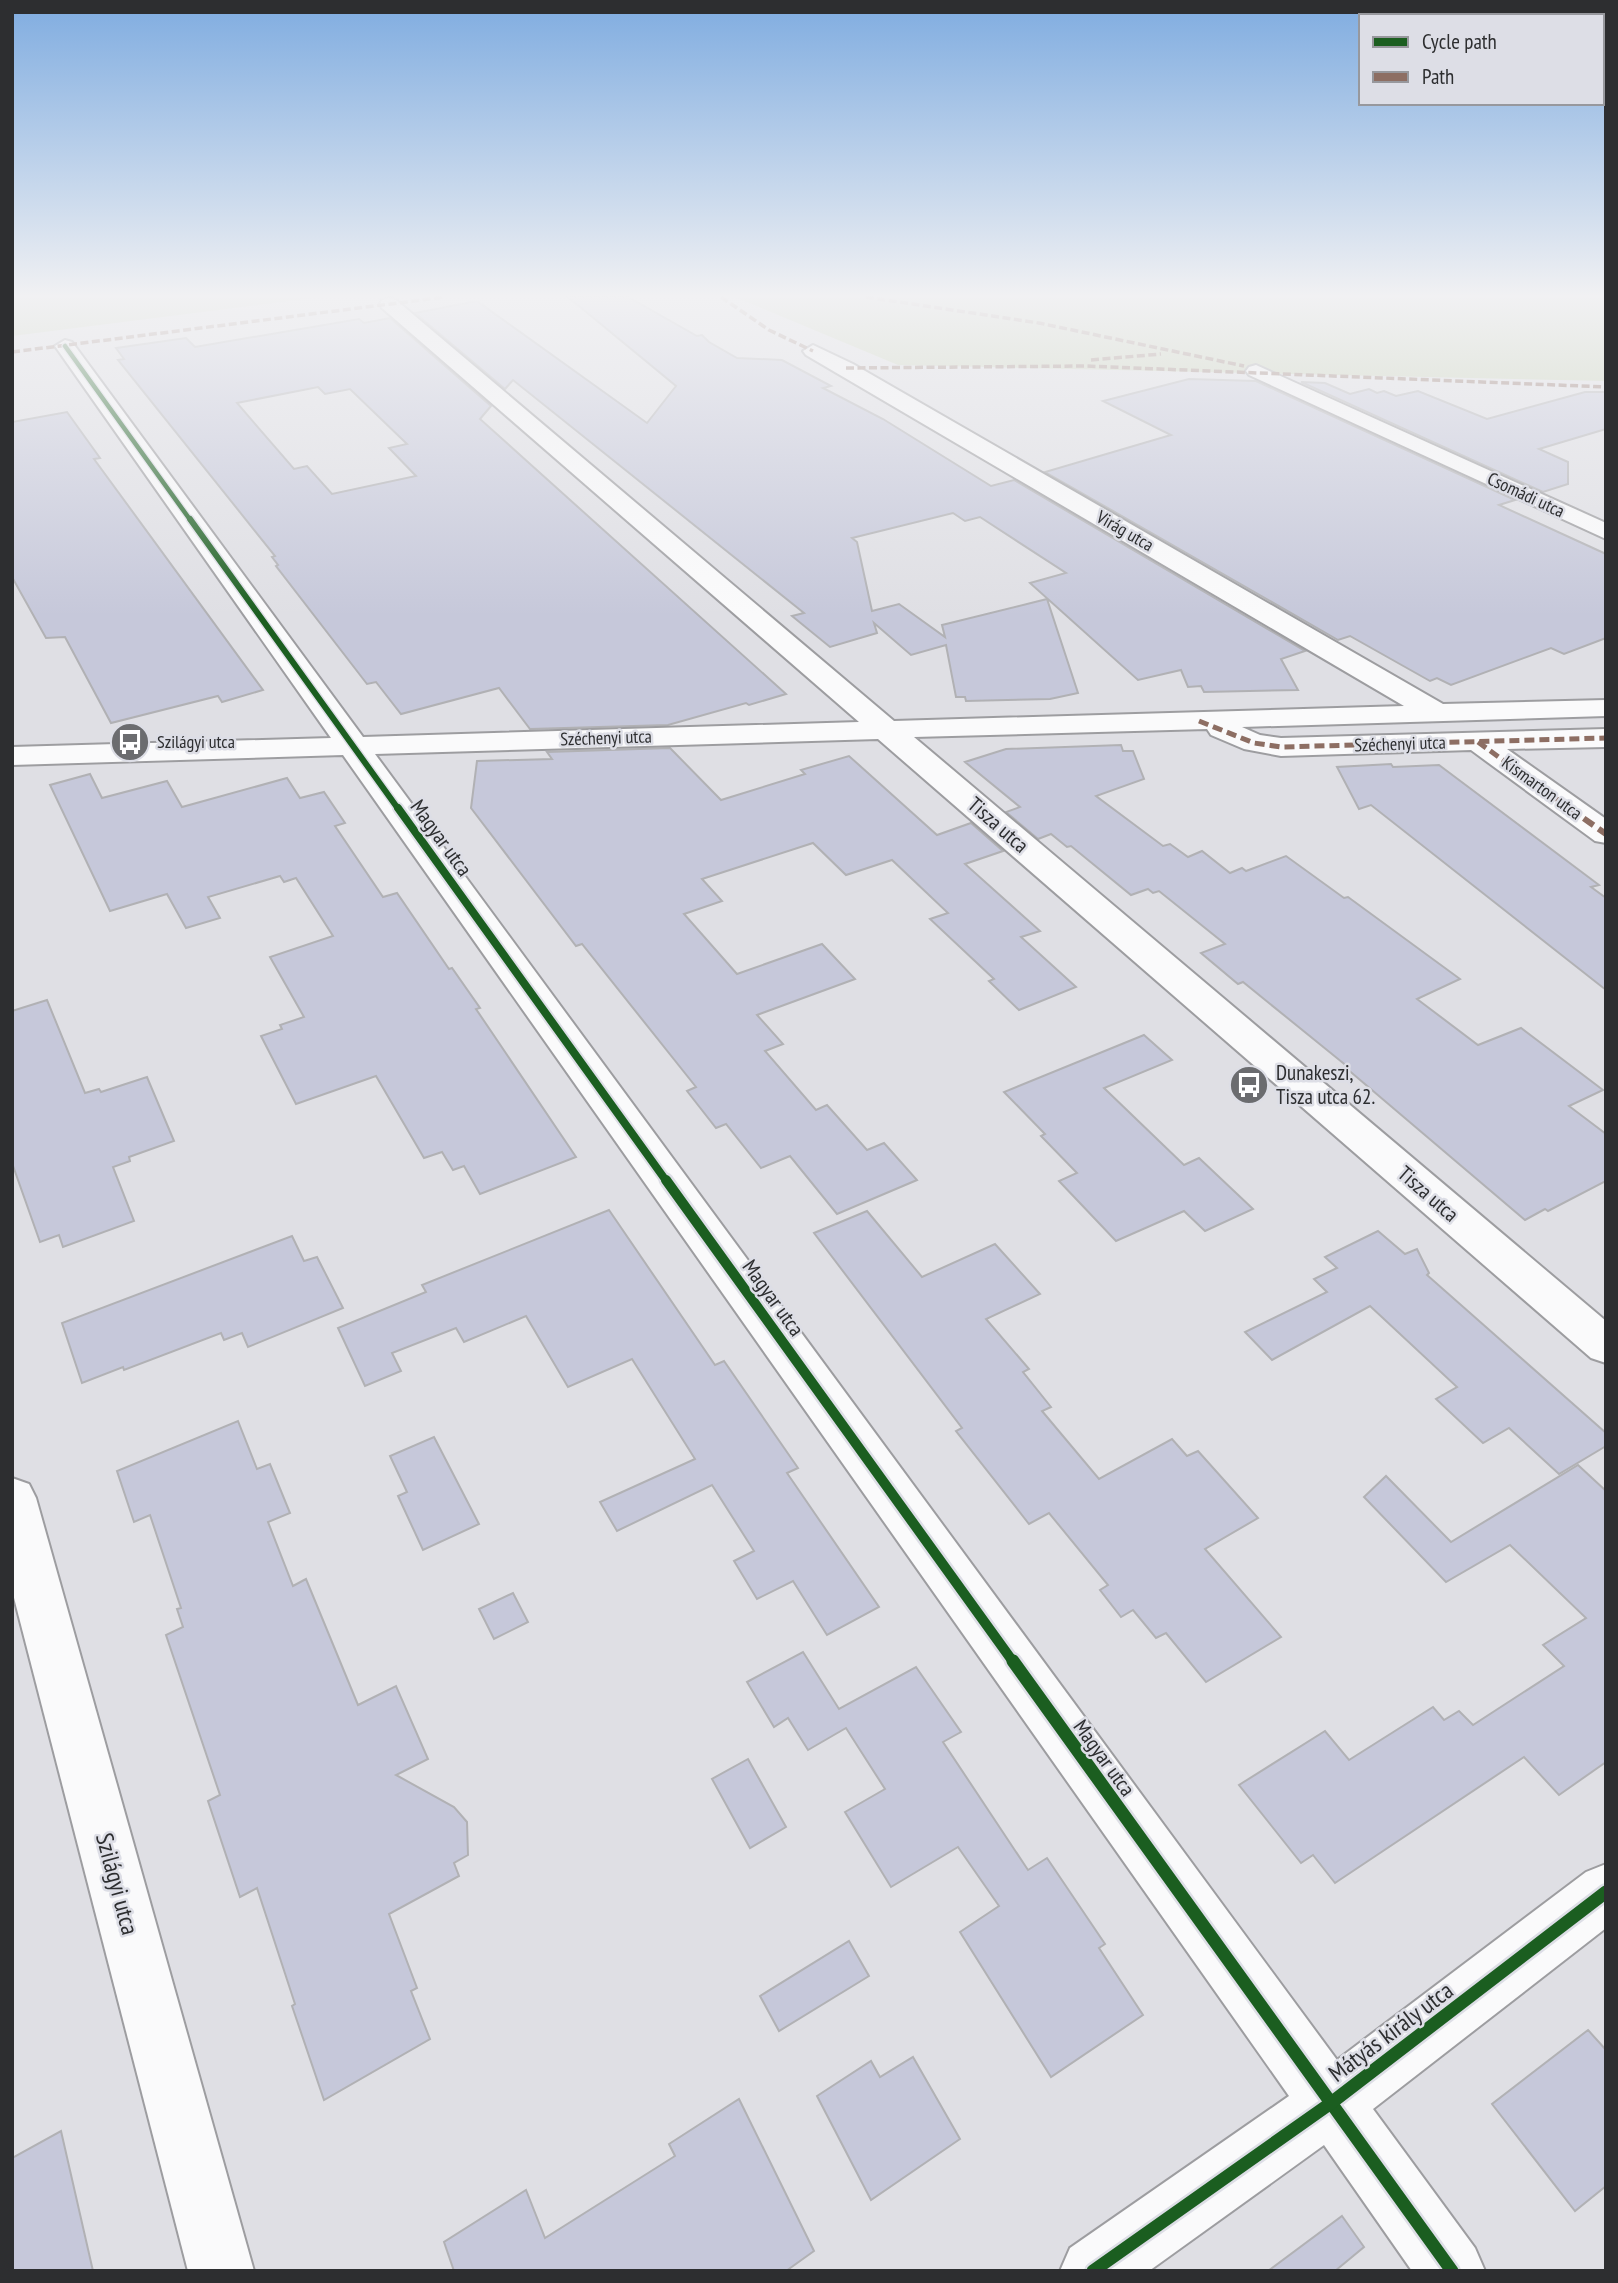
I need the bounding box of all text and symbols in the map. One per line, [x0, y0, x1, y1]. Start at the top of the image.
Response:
legend [1359, 14, 1604, 105]
text: Cycle path [1422, 28, 1497, 55]
text: Path [1422, 63, 1454, 90]
street label: Csomádi utca [1484, 467, 1568, 522]
street label: Virág utca [1092, 505, 1158, 556]
bus stop icon: Szilágyi utca [109, 721, 151, 763]
street label: Széchenyi utca [560, 724, 652, 751]
place label: Szilágyi utca [157, 730, 235, 753]
street label: Széchenyi utca [1354, 730, 1446, 757]
street label: Kismarton utca [1498, 751, 1587, 824]
street label: Tisza utca [962, 791, 1034, 858]
street label: Magyar utca [405, 794, 478, 881]
place label: Dunakeszi, Tisza utca 62. [1276, 1059, 1375, 1110]
bus stop icon: Dunakeszi, Tisza utca 62. [1228, 1064, 1270, 1106]
street label: Tisza utca [1392, 1160, 1464, 1227]
street label: Magyar utca [737, 1254, 810, 1341]
street label: Magyar utca [1068, 1714, 1141, 1801]
street label: Szilágyi utca [89, 1830, 146, 1938]
street label: Mátyás király utca [1322, 1975, 1459, 2088]

